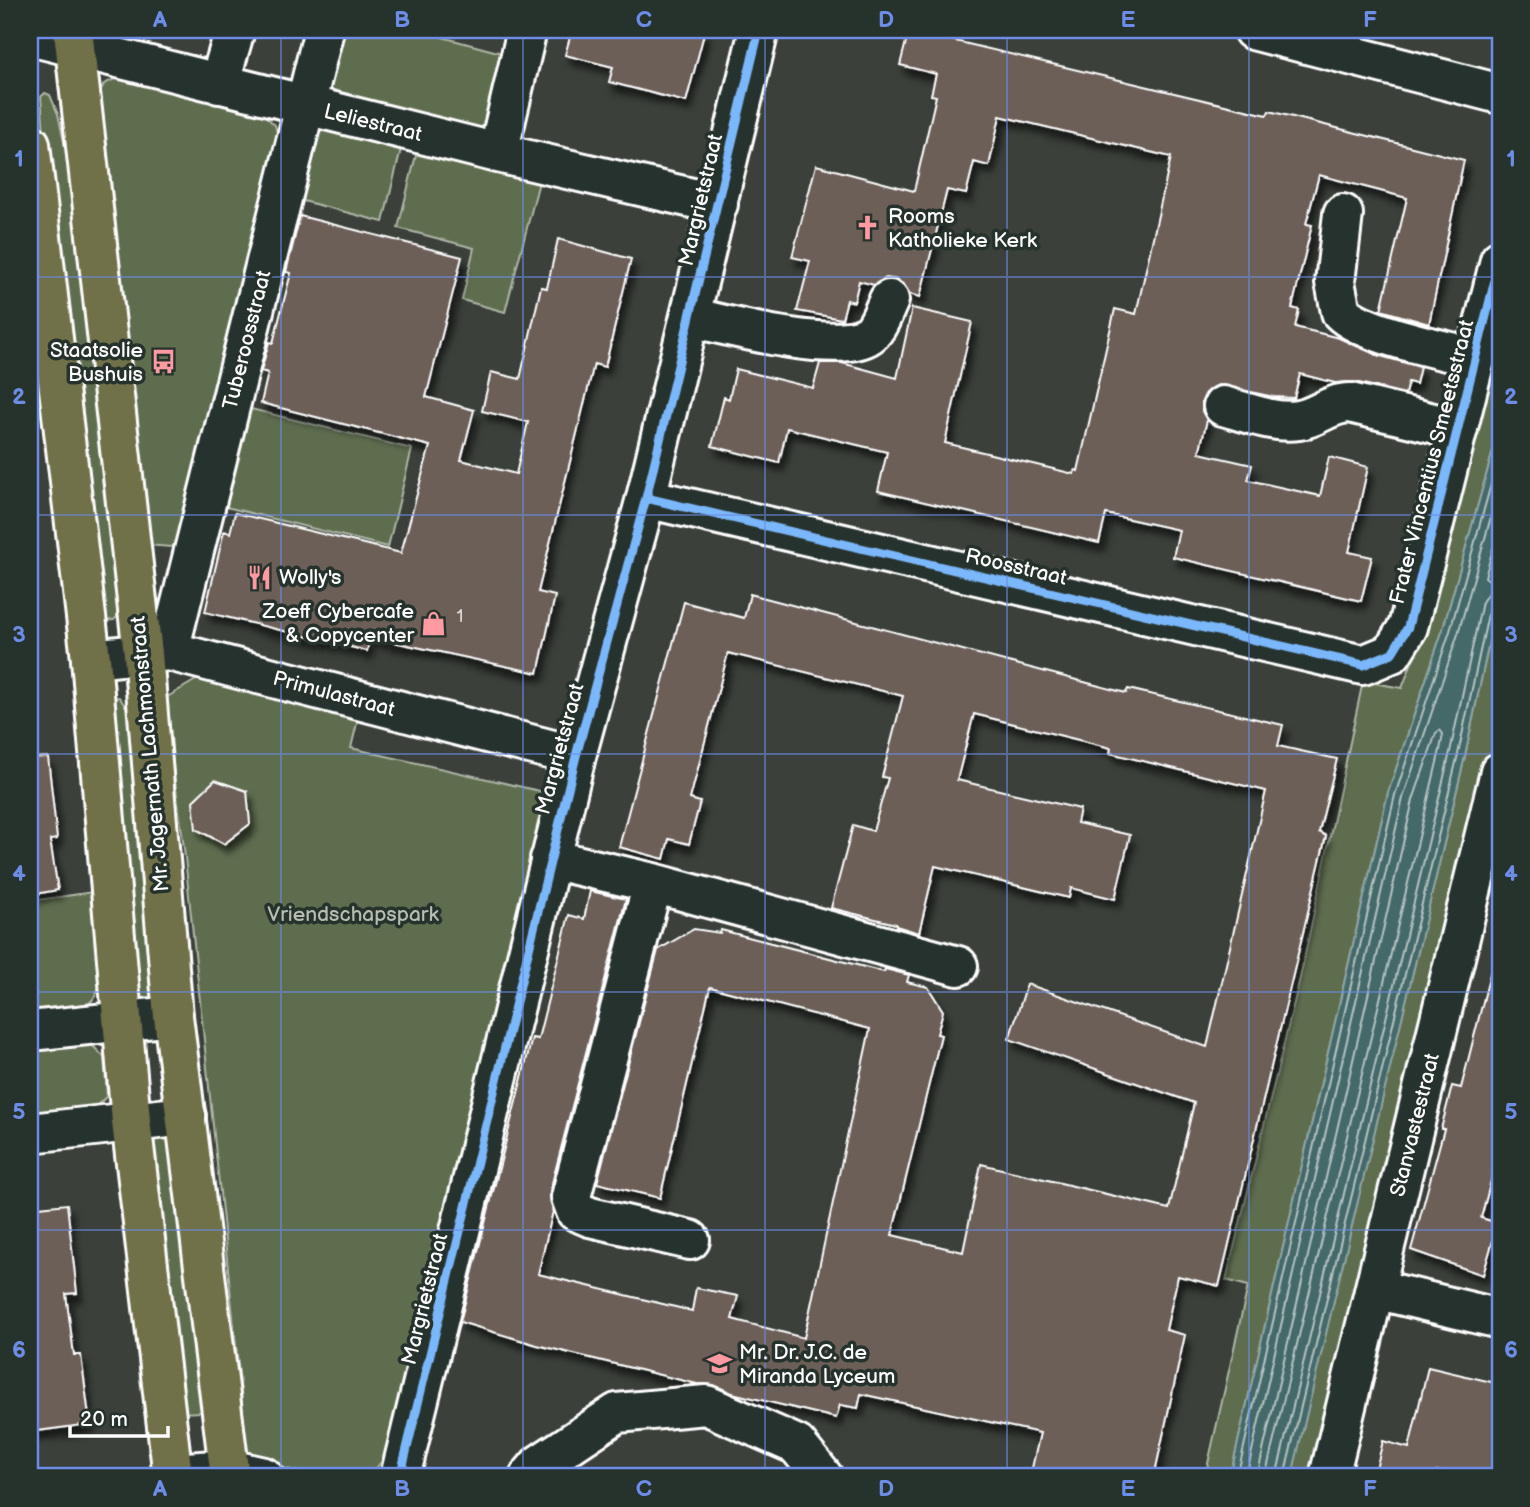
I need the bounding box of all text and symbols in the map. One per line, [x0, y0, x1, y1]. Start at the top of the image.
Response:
text: A [152, 6, 168, 34]
text: B [394, 6, 410, 34]
text: C [636, 6, 652, 34]
text: D [878, 6, 894, 34]
text: E [1121, 6, 1136, 34]
text: F [1363, 6, 1377, 34]
street label: Leliestraat [321, 99, 425, 147]
street label: Margrietstraat [674, 131, 728, 268]
text: 1 [14, 145, 24, 173]
text: 1 [1506, 145, 1516, 173]
place label: Rooms Katholieke Kerk [888, 204, 1038, 253]
church icon: Rooms Katholieke Kerk [854, 214, 882, 242]
street label: Tuberoosstraat [218, 267, 277, 412]
street label: Frater Vincentius Smeetsstraat [1385, 317, 1480, 607]
place label: Staatsolie Bushuis [50, 338, 143, 387]
bus stop icon: Staatsolie Bushuis [149, 348, 177, 376]
text: 2 [12, 383, 26, 411]
text: 2 [1504, 383, 1518, 411]
street label: Roosstraat [963, 543, 1070, 591]
restaurant icon: Wolly's [245, 563, 273, 591]
place label: Wolly's [279, 565, 341, 590]
place label: Zoeff Cybercafe & Copycenter [262, 599, 414, 648]
house number: 1 [457, 606, 463, 627]
shop icon: Zoeff Cybercafe & Copycenter [420, 609, 448, 637]
street label: Mr. Jagernath Lachmonstraat [125, 615, 175, 893]
text: 3 [12, 621, 26, 649]
text: 3 [1504, 621, 1518, 649]
street label: Primulastraat [270, 666, 398, 722]
street label: Margrietstraat [530, 680, 590, 817]
text: 4 [12, 860, 26, 888]
text: 4 [1504, 860, 1518, 888]
park label: Vriendschapspark [267, 902, 439, 927]
street label: Stanvastestraat [1385, 1050, 1445, 1199]
text: 5 [12, 1098, 26, 1126]
text: 5 [1504, 1098, 1518, 1126]
street label: Margrietstraat [397, 1230, 454, 1367]
text: 6 [12, 1336, 26, 1364]
text: 6 [1504, 1336, 1518, 1364]
place label: Mr. Dr. J.C. de Miranda Lyceum [739, 1340, 895, 1389]
school or university icon: Mr. Dr. J.C. de Miranda Lyceum [705, 1350, 733, 1378]
scale bar [70, 1395, 168, 1439]
text: 20 m [80, 1407, 128, 1432]
text: A [152, 1475, 168, 1503]
text: B [394, 1475, 410, 1503]
text: C [636, 1475, 652, 1503]
text: D [878, 1475, 894, 1503]
text: E [1121, 1475, 1136, 1503]
text: F [1363, 1475, 1377, 1503]

